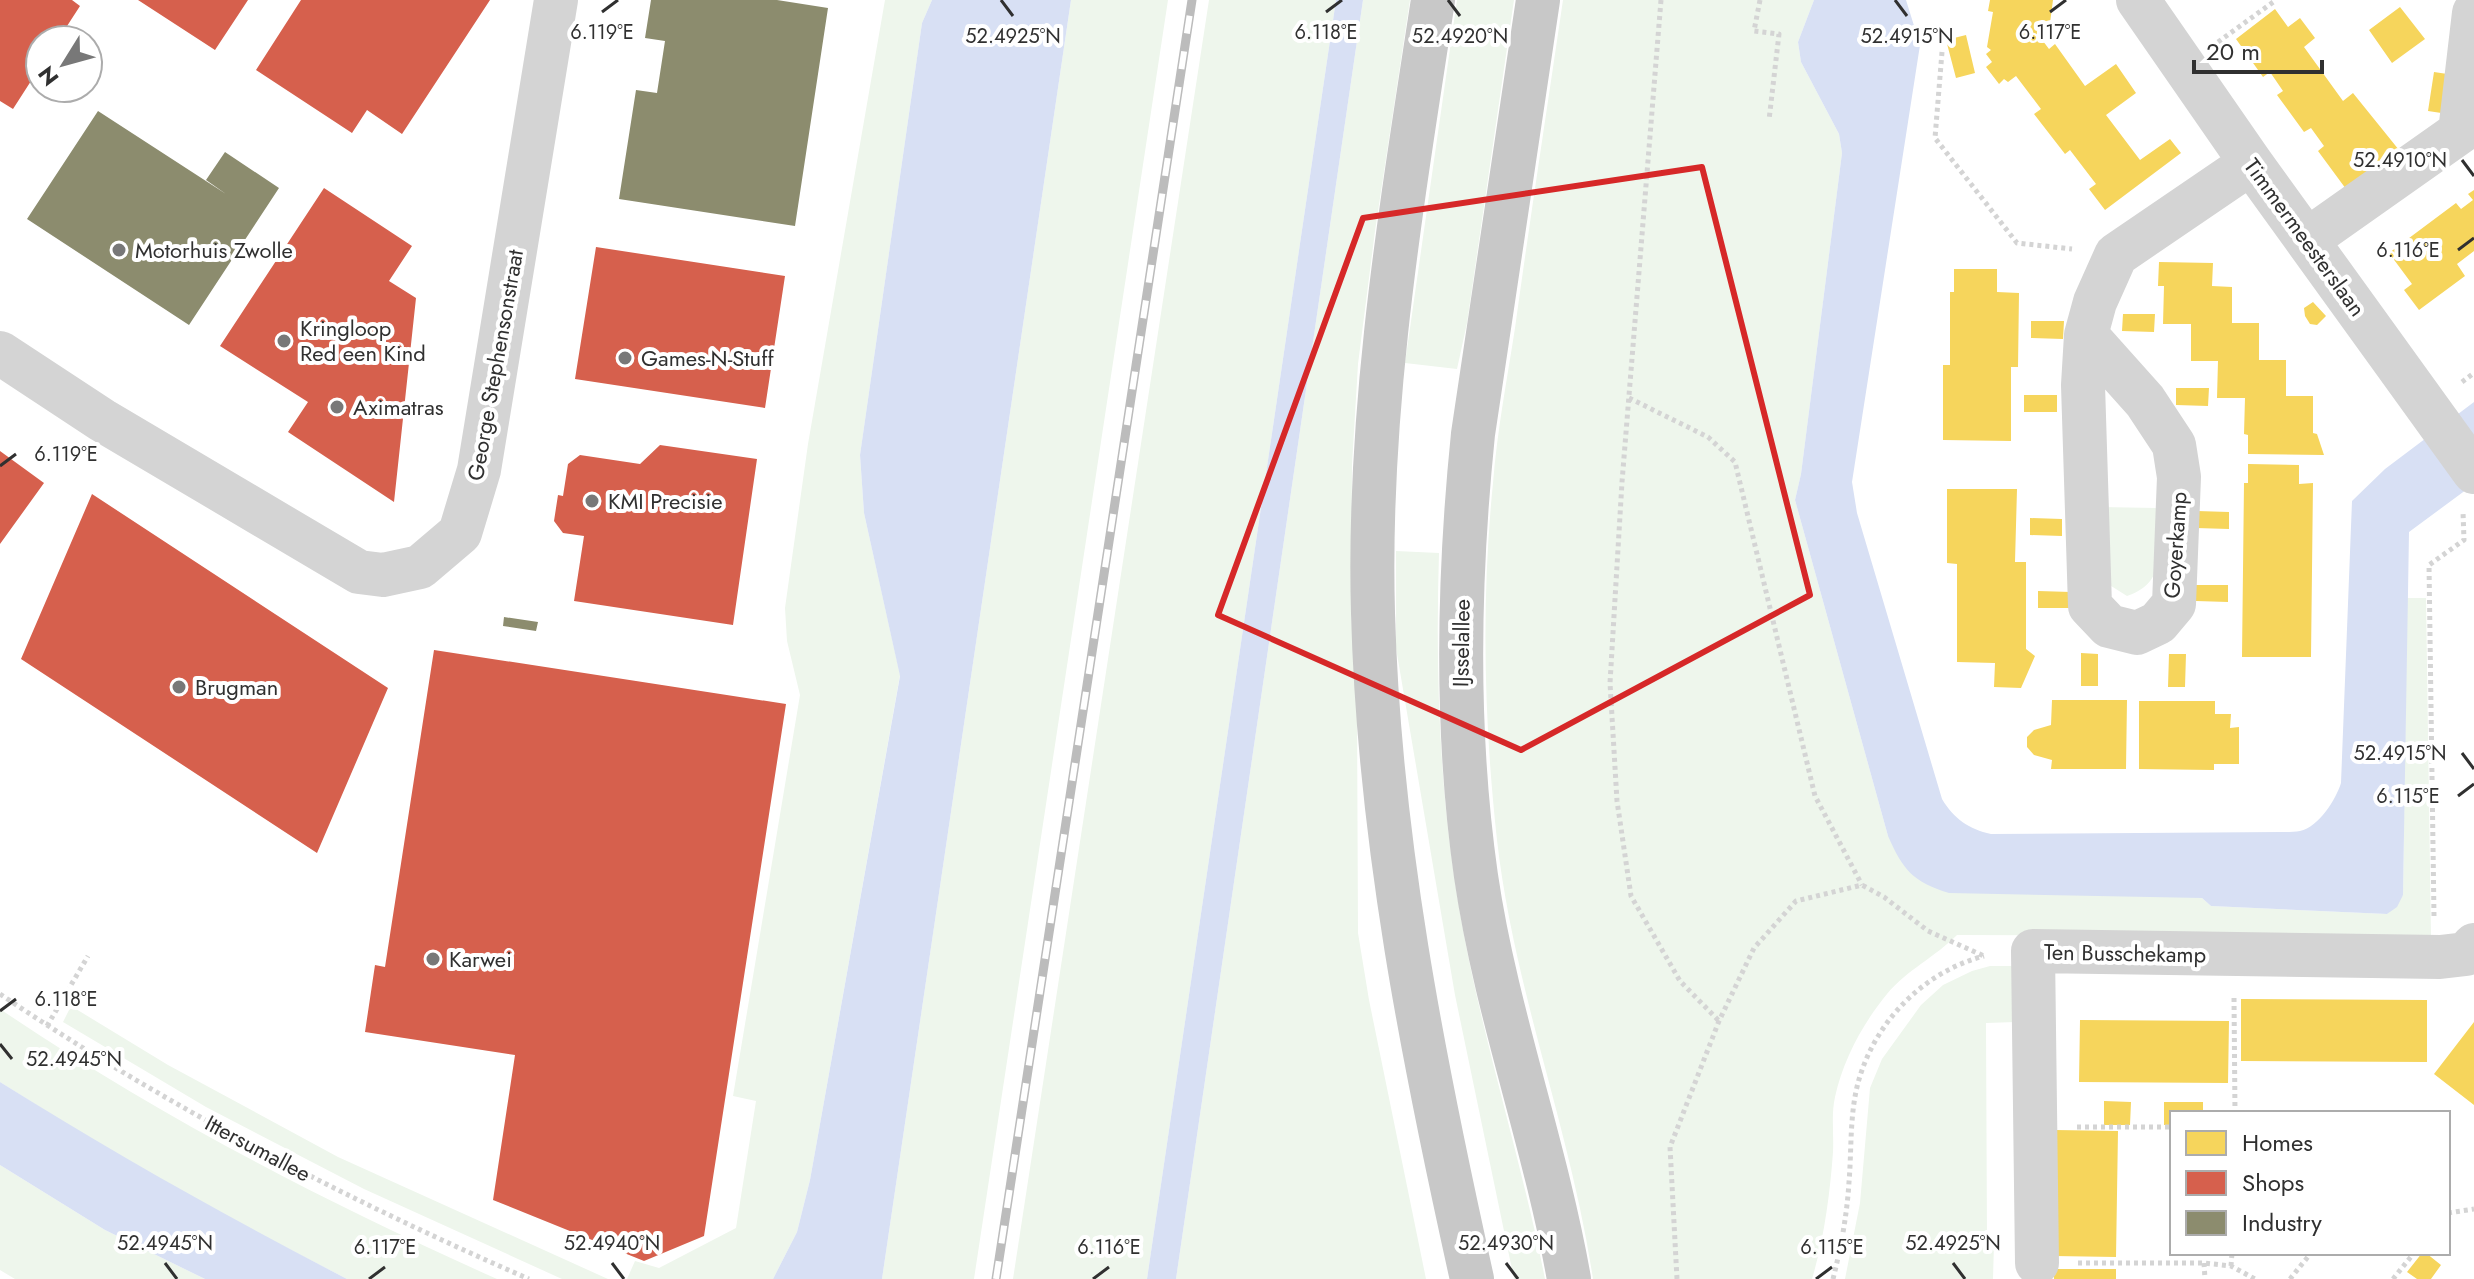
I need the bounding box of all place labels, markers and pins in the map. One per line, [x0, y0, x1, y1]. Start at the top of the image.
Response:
place label: Motorhuis Zwolle [135, 234, 293, 266]
marker: Motorhuis Zwolle [110, 241, 128, 259]
place label: Kringloop Red een Kind [300, 312, 426, 369]
marker: Kringloop Red een Kind [275, 332, 293, 350]
place label: Games-N-Stuff [641, 342, 774, 374]
marker: Games-N-Stuff [616, 349, 634, 367]
place label: Aximatras [353, 391, 444, 423]
marker: Aximatras [328, 398, 346, 416]
place label: KMI Precisie [608, 485, 723, 517]
marker: KMI Precisie [583, 492, 601, 510]
place label: Brugman [195, 671, 278, 703]
marker: Brugman [170, 678, 188, 696]
place label: Karwei [449, 943, 512, 975]
marker: Karwei [424, 950, 442, 968]

